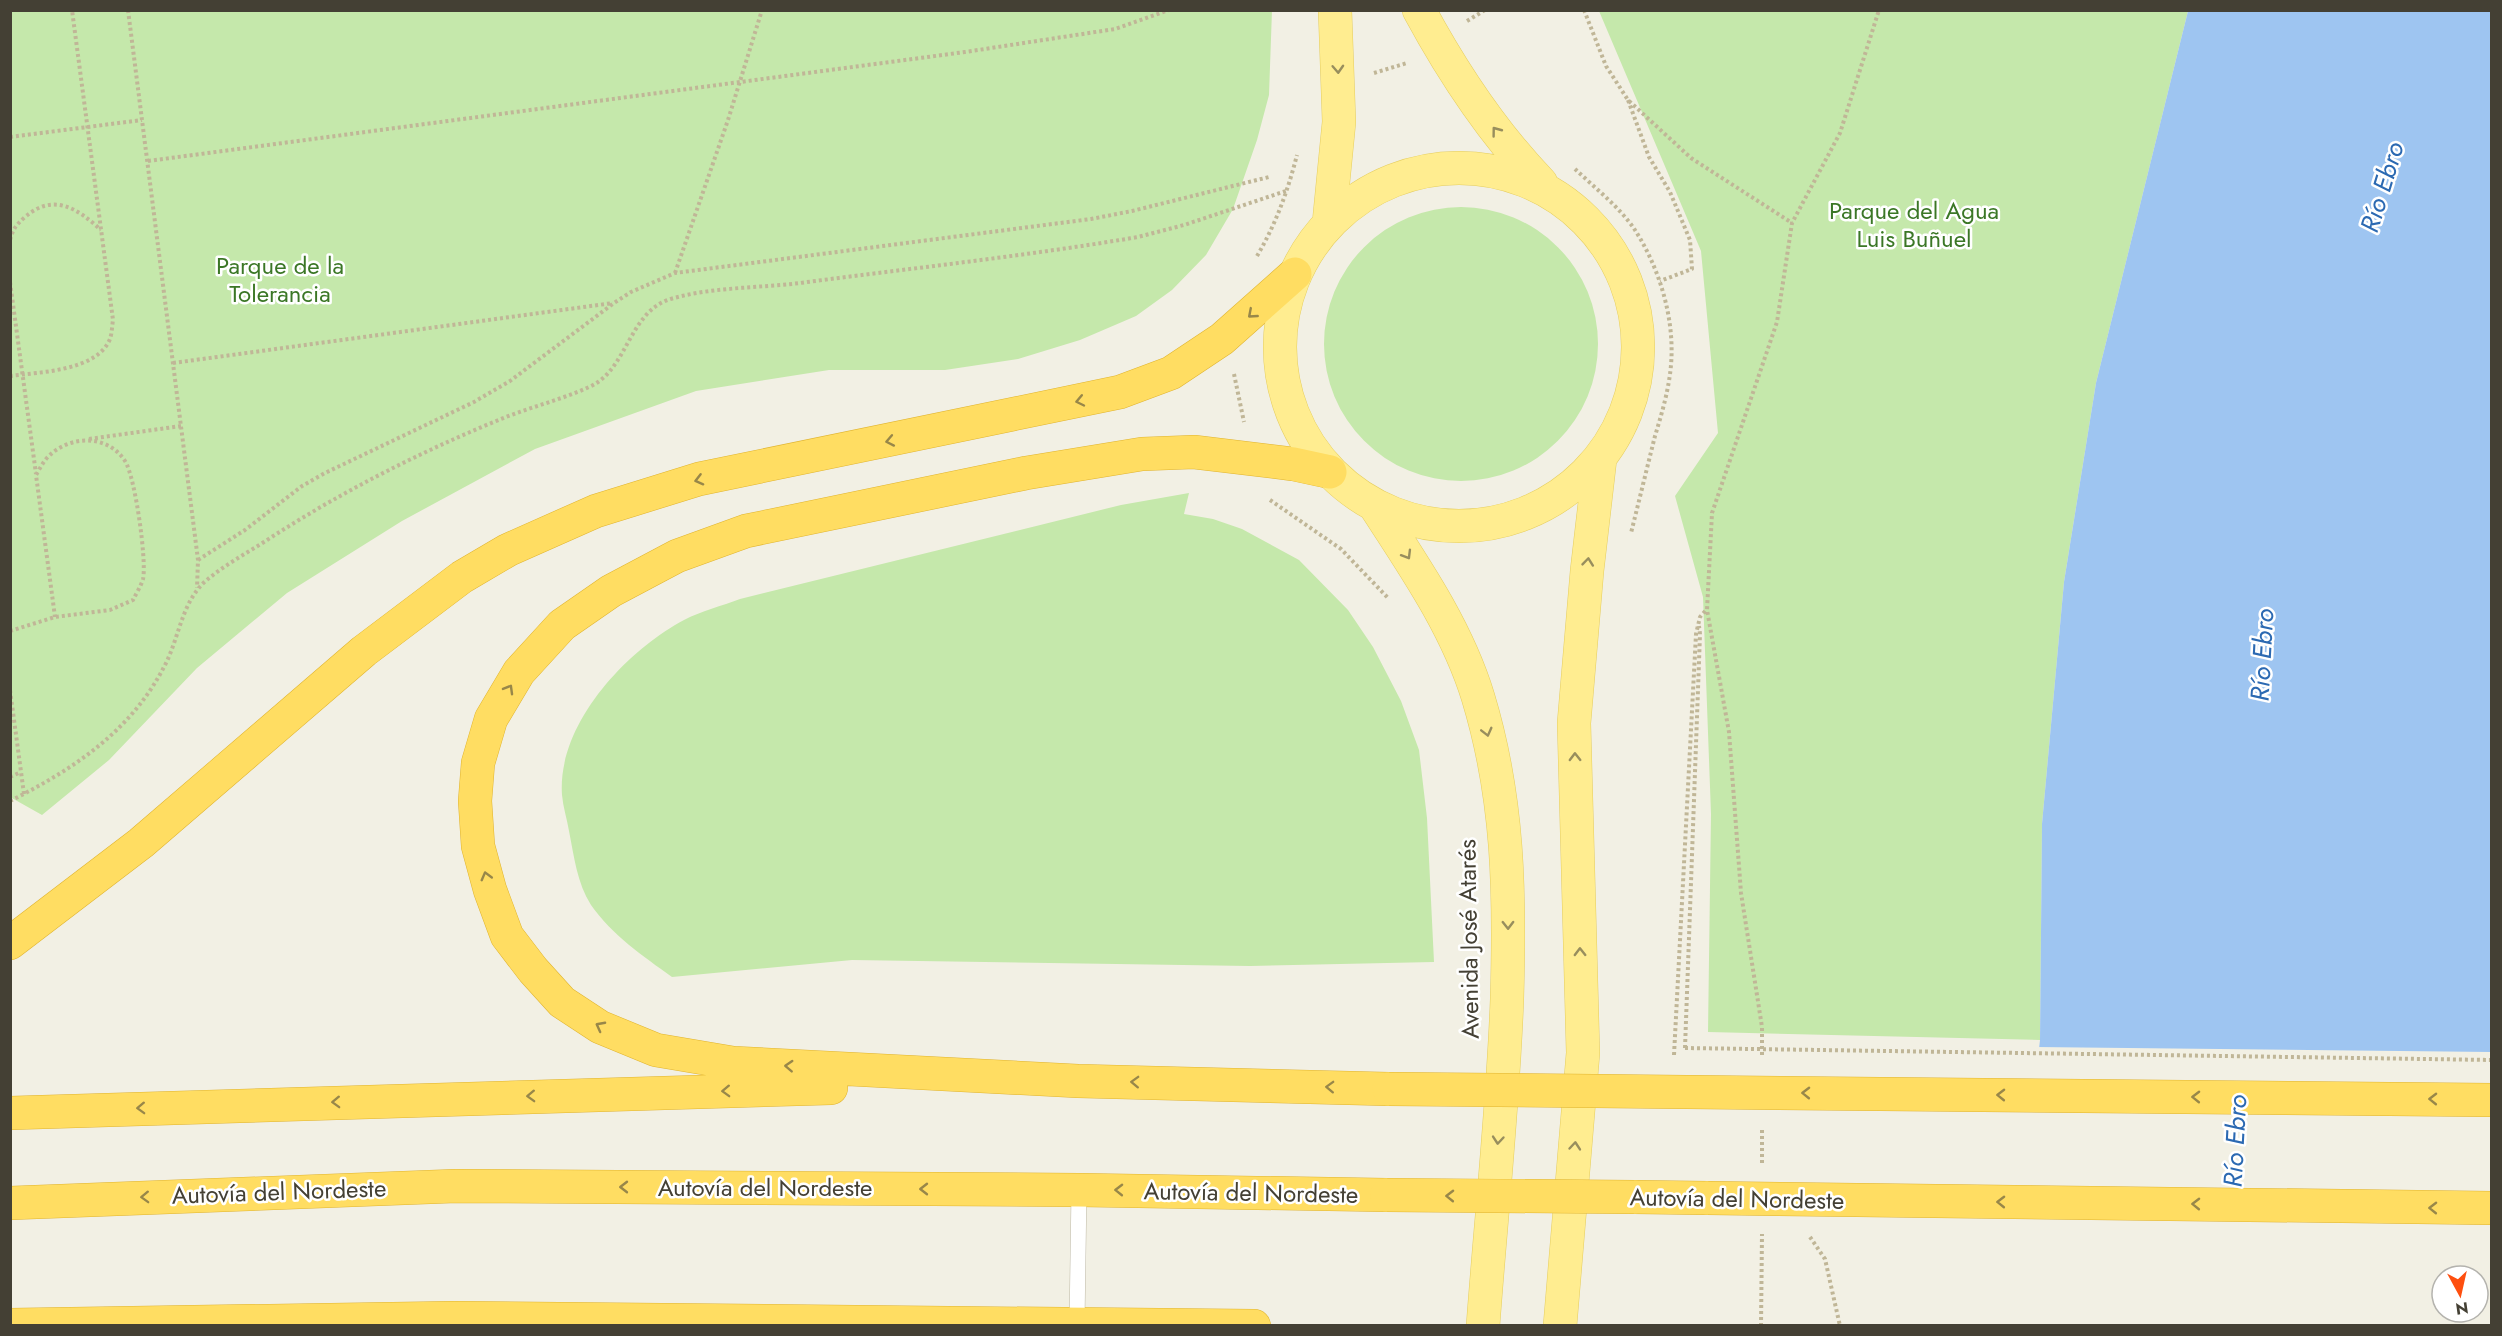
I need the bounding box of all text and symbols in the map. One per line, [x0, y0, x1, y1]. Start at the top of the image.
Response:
one-way arrow [1332, 64, 1345, 73]
one-way arrow [1493, 127, 1504, 138]
water label: Río Ebro [2350, 137, 2414, 237]
park label: Parque del Agua Luis Buñuel [1829, 193, 1999, 256]
park label: Parque de la Tolerancia [216, 248, 344, 311]
one-way arrow [1248, 307, 1259, 318]
one-way arrow [1076, 394, 1086, 407]
one-way arrow [885, 434, 895, 447]
one-way arrow [694, 472, 704, 485]
one-way arrow [1399, 549, 1411, 559]
one-way arrow [1581, 558, 1594, 567]
water label: Río Ebro [2241, 608, 2283, 702]
one-way arrow [502, 685, 513, 695]
one-way arrow [1479, 726, 1492, 736]
one-way arrow [1569, 752, 1581, 761]
street label: Avenida José Atarés [1449, 839, 1488, 1039]
one-way arrow [481, 871, 494, 881]
one-way arrow [1502, 920, 1515, 929]
one-way arrow [1574, 947, 1586, 956]
one-way arrow [596, 1022, 607, 1033]
one-way arrow [785, 1059, 794, 1072]
one-way arrow [1131, 1076, 1140, 1088]
one-way arrow [1326, 1081, 1335, 1094]
one-way arrow [722, 1084, 731, 1097]
one-way arrow [1802, 1087, 1811, 1099]
one-way arrow [1997, 1089, 2006, 1101]
one-way arrow [527, 1090, 536, 1102]
one-way arrow [2192, 1091, 2201, 1103]
one-way arrow [2429, 1093, 2438, 1105]
water label: Río Ebro [2214, 1094, 2256, 1188]
one-way arrow [332, 1095, 341, 1108]
one-way arrow [137, 1101, 146, 1114]
one-way arrow [1492, 1136, 1505, 1145]
one-way arrow [1568, 1142, 1581, 1151]
street label: Autovía del Nordeste [171, 1170, 387, 1213]
street label: Autovía del Nordeste [658, 1170, 872, 1205]
street label: Autovía del Nordeste [1143, 1173, 1359, 1212]
street label: Autovía del Nordeste [1629, 1179, 1845, 1218]
one-way arrow [620, 1181, 629, 1193]
one-way arrow [920, 1183, 929, 1195]
one-way arrow [1115, 1184, 1124, 1197]
one-way arrow [1445, 1189, 1454, 1202]
one-way arrow [141, 1191, 150, 1204]
one-way arrow [1997, 1196, 2006, 1208]
one-way arrow [2192, 1198, 2201, 1211]
one-way arrow [2429, 1201, 2438, 1214]
north arrow [2430, 1264, 2490, 1324]
text: N [2454, 1296, 2470, 1321]

